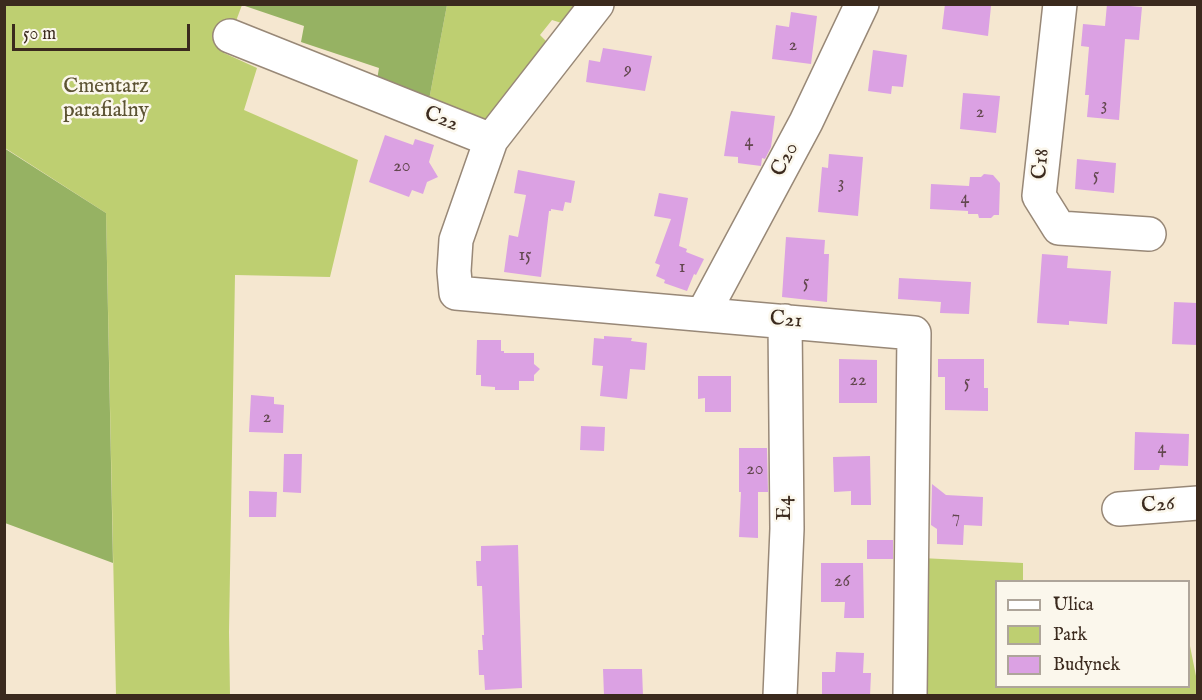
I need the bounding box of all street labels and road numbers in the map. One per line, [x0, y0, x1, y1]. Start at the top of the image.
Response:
street label: C22 [420, 102, 462, 138]
street label: C20 [767, 139, 805, 181]
street label: C18 [1028, 147, 1056, 181]
street label: C21 [769, 307, 803, 335]
street label: C26 [1140, 492, 1176, 520]
street label: E4 [773, 496, 799, 520]

